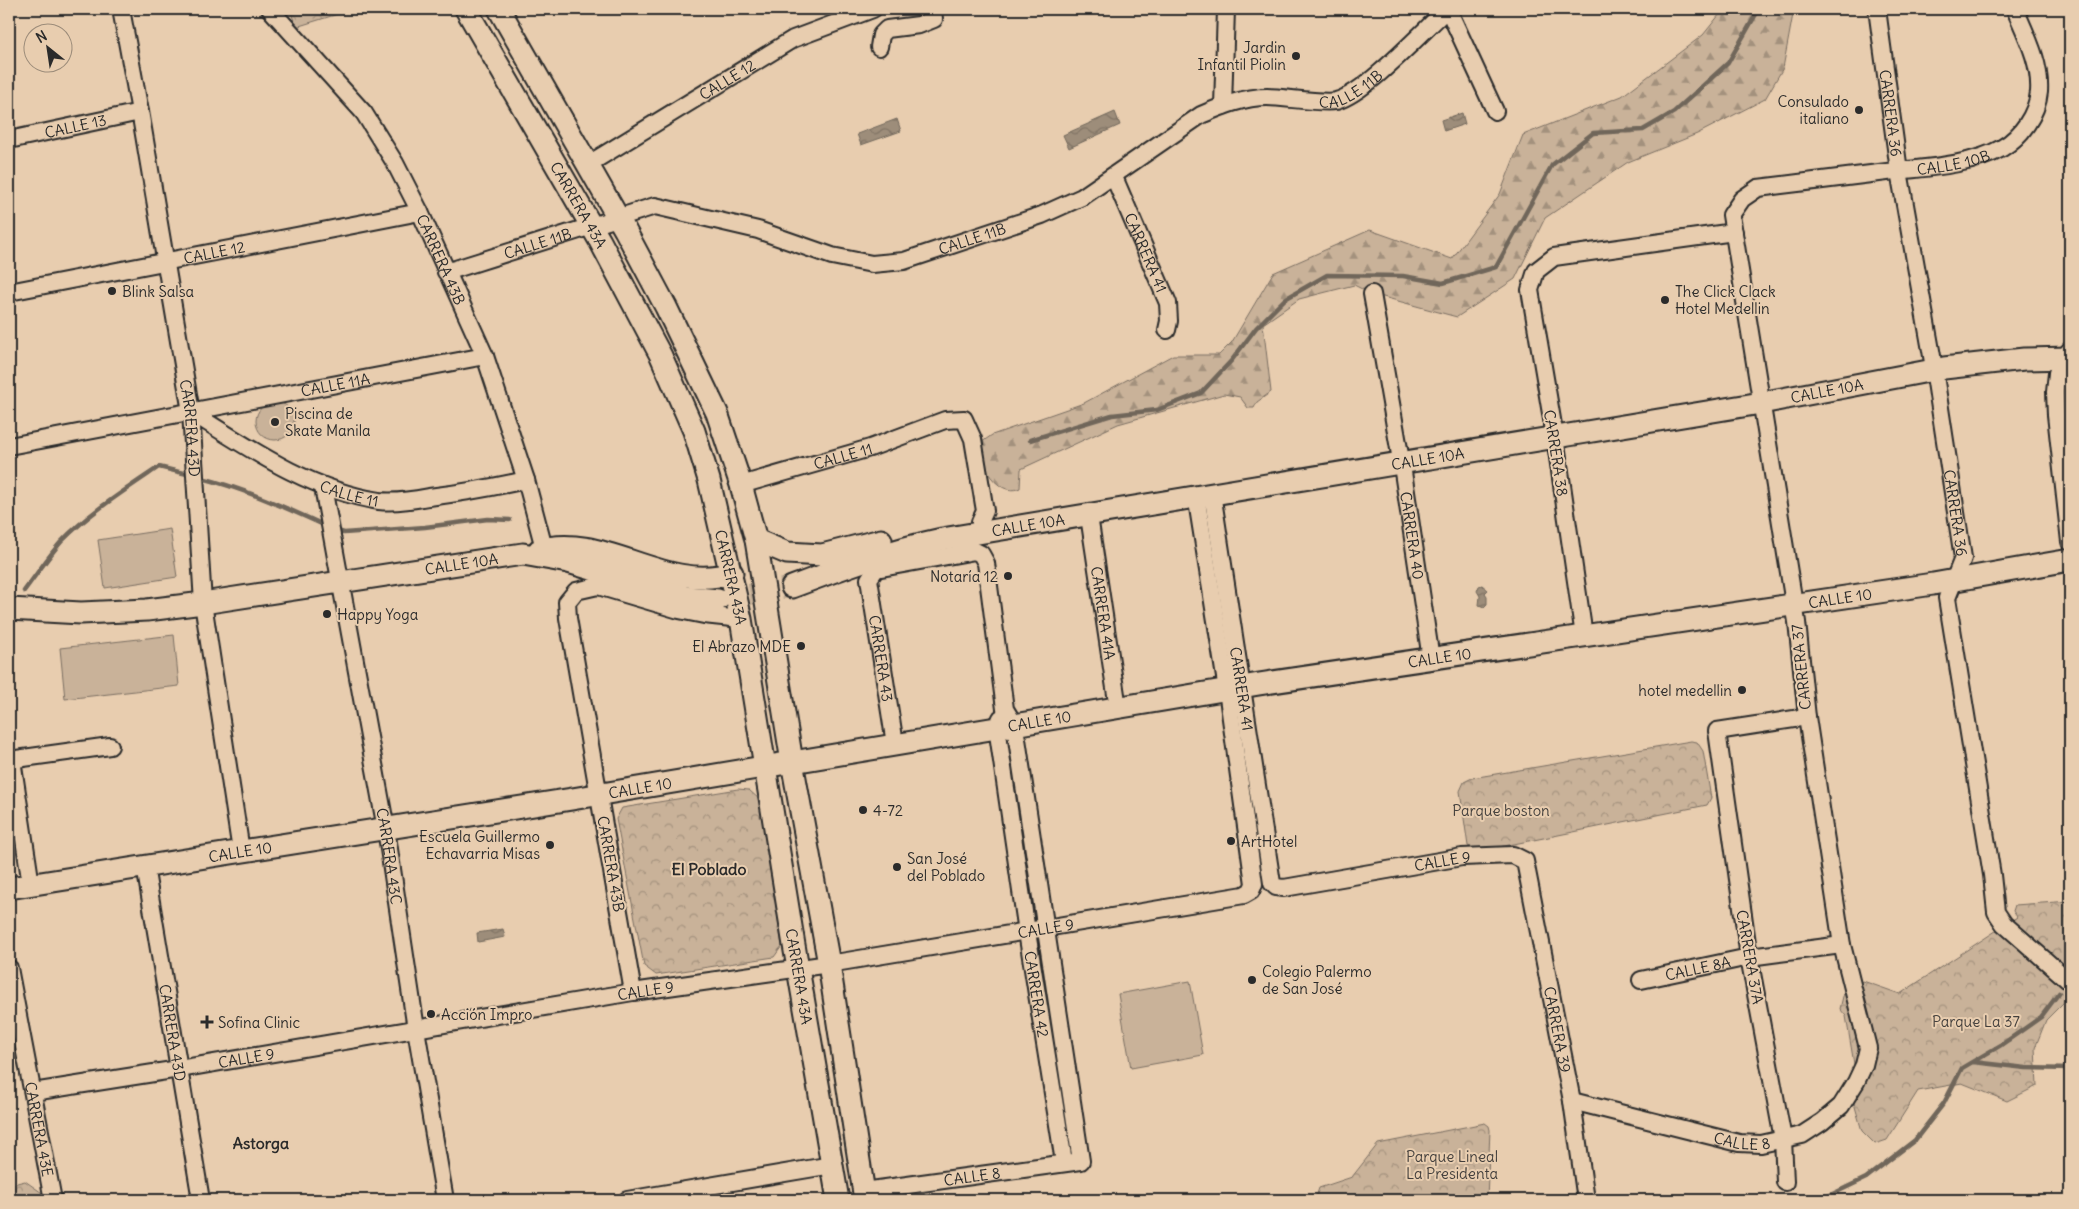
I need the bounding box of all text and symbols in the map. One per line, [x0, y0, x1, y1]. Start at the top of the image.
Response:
north arrow [22, 22, 72, 72]
text: N [33, 27, 50, 47]
place label: Jardin Infantil Piolin [1198, 38, 1286, 74]
marker: Jardin Infantil Piolin [1290, 50, 1302, 62]
street label: CALLE 12 [695, 55, 759, 104]
street label: CALLE 11B [1319, 65, 1386, 111]
street label: CARRERA 36 [1876, 68, 1906, 158]
place label: Consulado italiano [1777, 92, 1849, 128]
marker: Consulado italiano [1853, 104, 1865, 116]
street label: CALLE 13 [43, 110, 108, 142]
street label: CALLE 10B [1916, 145, 1993, 178]
street label: CARRERA 43A [547, 158, 612, 252]
street label: CARRERA 41 [1121, 210, 1172, 295]
street label: CARRERA 43B [413, 211, 470, 308]
street label: CALLE 11B [936, 218, 1008, 258]
street label: CALLE 11B [501, 223, 574, 263]
street label: CALLE 12 [182, 237, 247, 267]
place label: Blink Salsa [122, 282, 195, 301]
place label: The Click Clack Hotel Medellin [1675, 282, 1776, 318]
marker: Blink Salsa [106, 285, 118, 297]
marker: The Click Clack Hotel Medellin [1659, 294, 1671, 306]
street label: CALLE 11A [299, 368, 372, 400]
street label: CALLE 10A [1789, 374, 1865, 407]
street label: CARRERA 43D [176, 378, 205, 477]
place label: Piscina de Skate Manila [285, 404, 371, 440]
street label: CARRERA 38 [1540, 408, 1572, 498]
marker: Piscina de Skate Manila [269, 416, 281, 428]
street label: CALLE 11 [811, 438, 874, 473]
street label: CALLE 10A [1390, 443, 1466, 474]
street label: CARRERA 36 [1940, 468, 1972, 557]
street label: CALLE 11 [317, 476, 380, 510]
street label: CARRERA 40 [1397, 490, 1428, 581]
street label: CALLE 10A [990, 509, 1066, 540]
street label: CARRERA 43A [711, 528, 751, 626]
street label: CALLE 10A [423, 548, 500, 578]
street label: CARRERA 41A [1087, 565, 1120, 661]
place label: Notaría 12 [930, 567, 998, 586]
marker: Notaría 12 [1002, 570, 1014, 582]
street label: CALLE 10 [1807, 584, 1873, 612]
place label: Happy Yoga [337, 605, 419, 624]
marker: Happy Yoga [321, 608, 333, 620]
street label: CARRERA 43 [865, 614, 898, 703]
street label: CARRERA 37 [1787, 623, 1815, 711]
place label: El Abrazo MDE [692, 637, 791, 656]
marker: El Abrazo MDE [795, 640, 807, 652]
street label: CALLE 10 [1406, 643, 1473, 671]
street label: CARRERA 41 [1226, 645, 1258, 732]
place label: hotel medellin [1638, 681, 1732, 700]
marker: hotel medellin [1736, 684, 1748, 696]
street label: CALLE 10 [1006, 706, 1073, 735]
street label: CALLE 10 [607, 773, 673, 802]
place label: 4-72 [873, 801, 903, 820]
park label: Parque boston [1452, 801, 1550, 820]
marker: 4-72 [857, 804, 869, 816]
street label: CARRERA 43C [373, 806, 407, 906]
street label: CARRERA 43B [593, 815, 629, 914]
place label: Escuela Guillermo Echavarria Misas [419, 827, 540, 863]
place label: ArtHotel [1241, 832, 1297, 851]
marker: ArtHotel [1225, 835, 1237, 847]
street label: CALLE 10 [207, 837, 273, 866]
marker: Escuela Guillermo Echavarria Misas [544, 839, 556, 851]
street label: CALLE 9 [1413, 847, 1471, 875]
place label: San José del Poblado [907, 849, 985, 885]
district label: El Poblado [672, 859, 746, 879]
marker: San José del Poblado [891, 861, 903, 873]
street label: CARRERA 37A [1732, 908, 1768, 1006]
street label: CALLE 9 [1016, 914, 1075, 942]
street label: CARRERA 43A [782, 927, 817, 1026]
street label: CARRERA 42 [1021, 950, 1053, 1039]
street label: CALLE 8A [1663, 952, 1733, 984]
place label: Colegio Palermo de San José [1262, 962, 1372, 998]
marker: Colegio Palermo de San José [1246, 974, 1258, 986]
street label: CALLE 9 [616, 977, 675, 1004]
street label: CARRERA 43D [155, 983, 190, 1083]
street label: CARRERA 39 [1540, 985, 1576, 1074]
place label: Acción Impro [441, 1005, 532, 1024]
marker: Acción Impro [425, 1008, 437, 1020]
park label: Parque La 37 [1932, 1012, 2020, 1031]
place label: Sofina Clinic [218, 1013, 300, 1032]
marker: Sofina Clinic [200, 1015, 214, 1029]
street label: CALLE 9 [217, 1043, 276, 1072]
street label: CARRERA 43E [21, 1080, 58, 1178]
street label: CALLE 8 [1712, 1128, 1772, 1154]
district label: Astorga [233, 1133, 289, 1154]
park label: Parque Lineal La Presidenta [1406, 1147, 1499, 1183]
street label: CALLE 8 [942, 1163, 1001, 1189]

